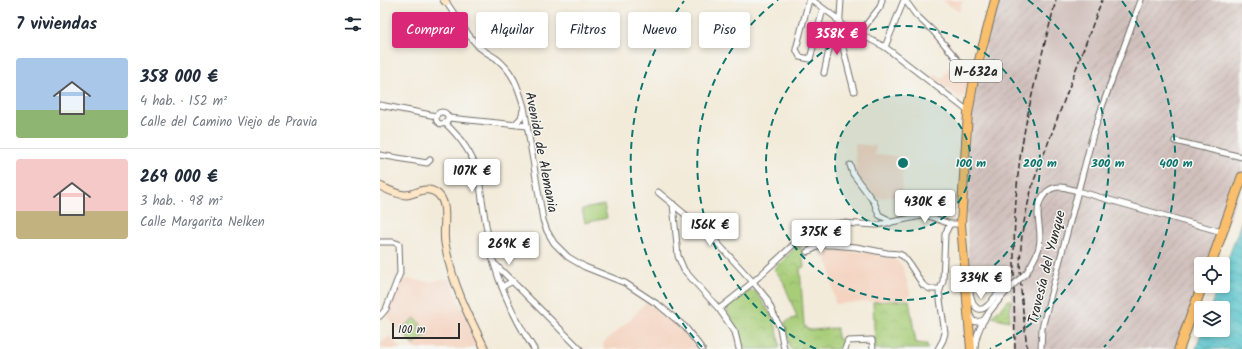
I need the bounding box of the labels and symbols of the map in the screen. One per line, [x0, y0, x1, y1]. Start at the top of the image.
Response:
pin: 358K € [804, 22, 870, 56]
road number: N-632a [950, 60, 1002, 82]
street label: Avenida de Alemania [518, 90, 564, 215]
text: 100 m [956, 154, 986, 173]
text: 200 m [1023, 154, 1057, 173]
text: 300 m [1090, 154, 1125, 173]
text: 400 m [1159, 154, 1193, 173]
centre of rings [896, 156, 910, 170]
pin: 107K € [439, 159, 505, 193]
pin: 430K € [892, 190, 958, 224]
street label: Travesía del Yunque [1022, 207, 1072, 326]
pin: 156K € [677, 213, 743, 247]
pin: 375K € [788, 220, 854, 254]
pin: 269K € [476, 232, 542, 266]
pin: 334K € [948, 266, 1014, 300]
scale bar [392, 321, 460, 340]

